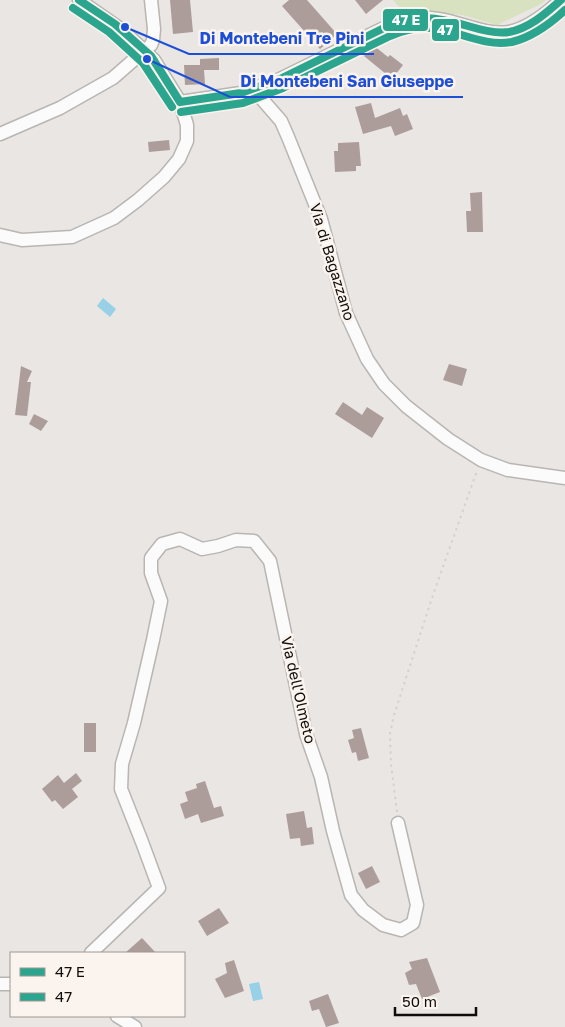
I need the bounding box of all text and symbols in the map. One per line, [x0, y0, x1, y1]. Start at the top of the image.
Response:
line badge: 47 E [382, 8, 429, 32]
text: 47 E [392, 11, 421, 28]
line badge: 47 [431, 18, 460, 42]
text: 47 [437, 21, 454, 38]
callout: Di Montebeni Tre Pini [189, 23, 374, 54]
text: Di Montebeni Tre Pini [200, 28, 364, 48]
callout: Di Montebeni San Giuseppe [230, 66, 463, 97]
text: Di Montebeni San Giuseppe [240, 71, 454, 91]
street label: Via di Bagazzano [307, 201, 359, 323]
street label: Via dell'Olmeto [278, 634, 320, 745]
legend [10, 952, 185, 1017]
text: 47 E [55, 962, 85, 980]
scale bar [395, 984, 476, 1016]
text: 47 [55, 987, 72, 1005]
text: 50 m [402, 992, 437, 1010]

